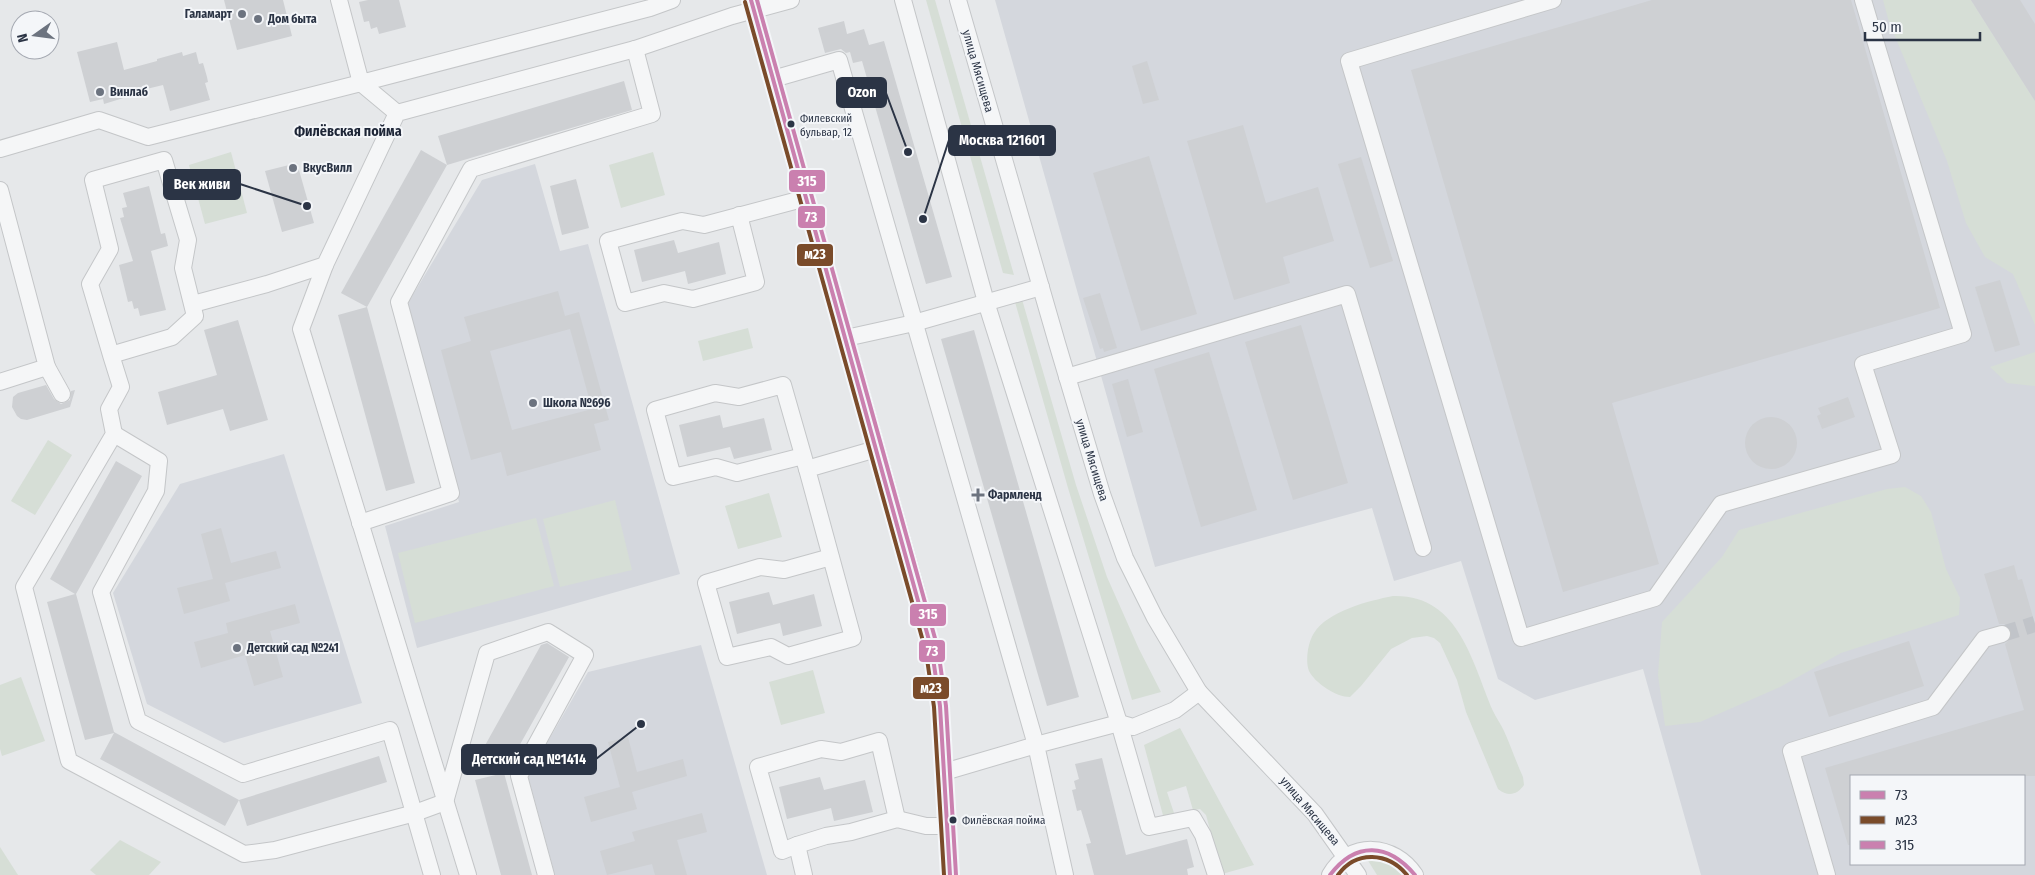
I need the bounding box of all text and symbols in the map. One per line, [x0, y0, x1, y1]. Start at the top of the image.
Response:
place label: Галамарт [185, 7, 233, 21]
marker: Галамарт [236, 8, 248, 20]
north arrow [10, 10, 60, 60]
scale bar [1865, 10, 1980, 42]
place label: Дом быта [267, 12, 317, 26]
marker: Дом быта [252, 13, 264, 25]
text: 50 m [1872, 18, 1902, 36]
street label: улица Мясищева [960, 28, 997, 114]
text: N [14, 32, 32, 44]
callout: Ozon [837, 78, 886, 107]
text: Ozon [847, 84, 877, 101]
place label: Винлаб [110, 85, 148, 99]
marker: Винлаб [94, 86, 106, 98]
place label: Филевский бульвар, 12 [800, 112, 852, 139]
marker: Филевский бульвар, 12 [786, 119, 796, 129]
district label: Филёвская пойма [294, 123, 402, 140]
callout: Москва 121601 [949, 126, 1055, 155]
text: Москва 121601 [959, 132, 1045, 149]
place label: ВкусВилл [303, 161, 352, 175]
marker: ВкусВилл [287, 162, 299, 174]
line badge: 315 [788, 169, 826, 193]
callout: Век живи [164, 170, 240, 199]
text: 315 [796, 173, 817, 190]
text: Век живи [174, 176, 230, 193]
line badge: 73 [797, 205, 826, 229]
text: 73 [805, 209, 818, 226]
line badge: м23 [796, 243, 834, 267]
text: м23 [804, 246, 826, 263]
place label: Школа №696 [543, 396, 611, 410]
marker: Школа №696 [527, 397, 539, 409]
street label: улица Мясищева [1073, 417, 1111, 503]
place label: Фармленд [988, 488, 1042, 502]
marker: Фармленд [972, 489, 984, 501]
line badge: 315 [909, 603, 947, 627]
text: 315 [917, 606, 938, 623]
line badge: 73 [918, 639, 946, 663]
place label: Детский сад №241 [246, 641, 339, 655]
marker: Детский сад №241 [231, 642, 243, 654]
text: 73 [926, 643, 939, 660]
line badge: м23 [912, 676, 950, 700]
text: м23 [920, 680, 942, 697]
callout: Детский сад №1414 [462, 745, 596, 774]
text: Детский сад №1414 [471, 751, 586, 768]
street label: улица Мясищева [1277, 774, 1343, 848]
legend [1850, 775, 2025, 865]
text: 73 [1895, 786, 1908, 804]
text: м23 [1895, 811, 1918, 829]
place label: Филёвская пойма [962, 814, 1045, 827]
marker: Филёвская пойма [948, 815, 958, 825]
text: 315 [1895, 836, 1914, 854]

